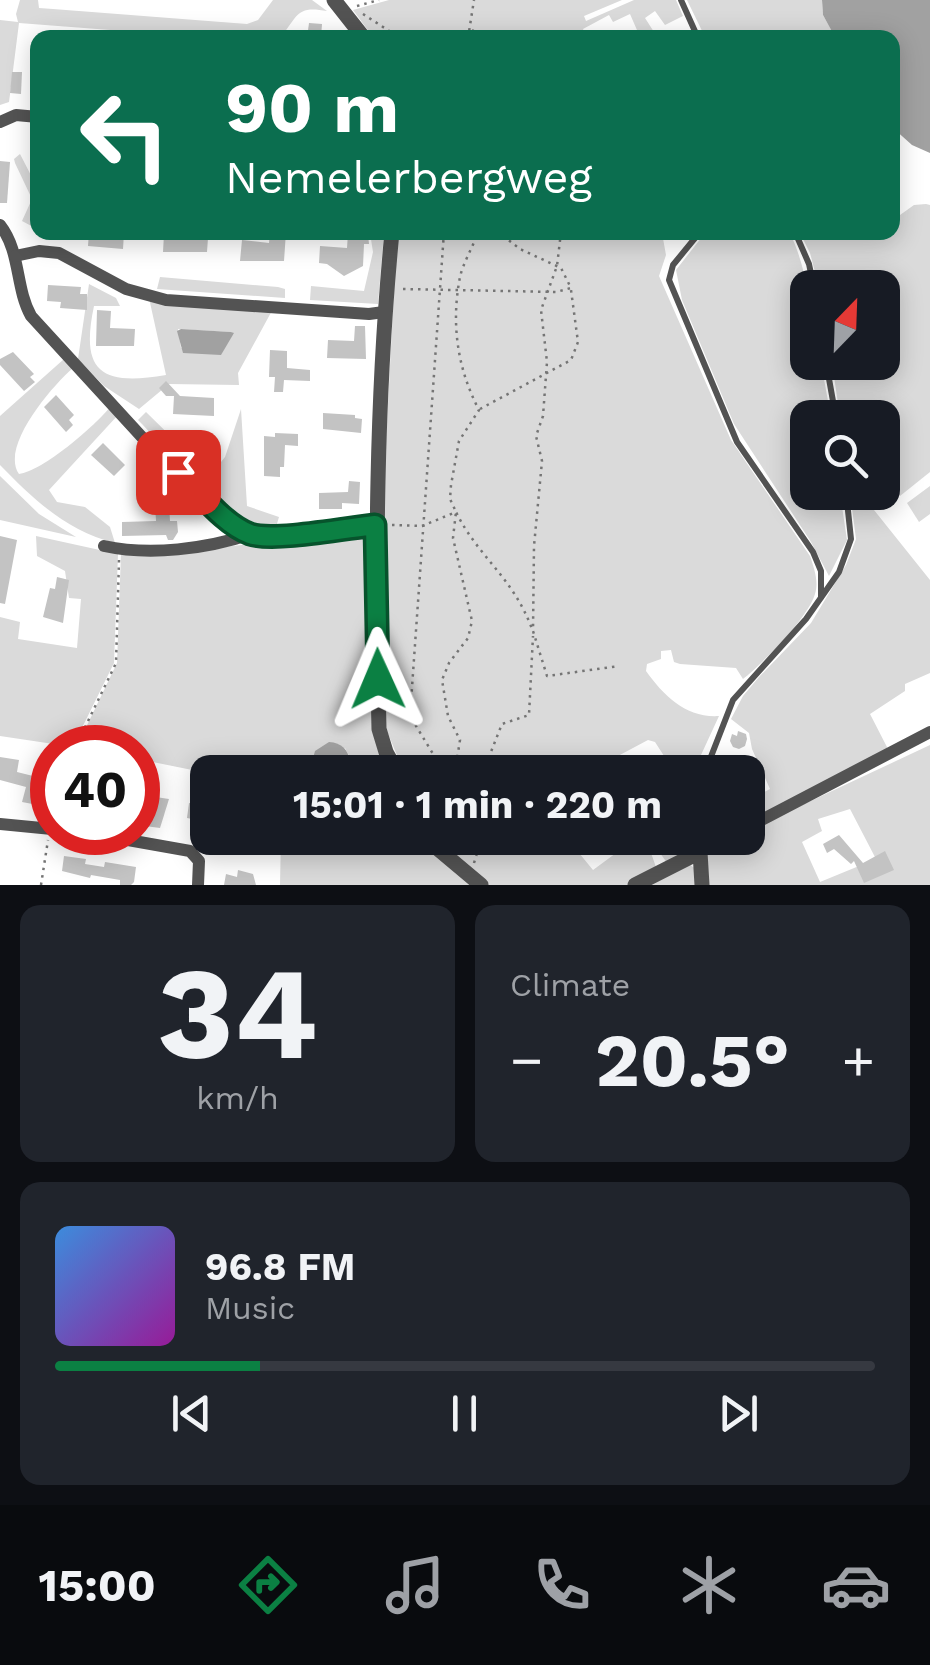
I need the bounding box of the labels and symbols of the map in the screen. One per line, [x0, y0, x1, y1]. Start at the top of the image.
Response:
north arrow [790, 270, 900, 380]
pin [136, 430, 221, 515]
position arrow [326, 627, 430, 731]
speed limit sign: 40 [30, 725, 160, 855]

